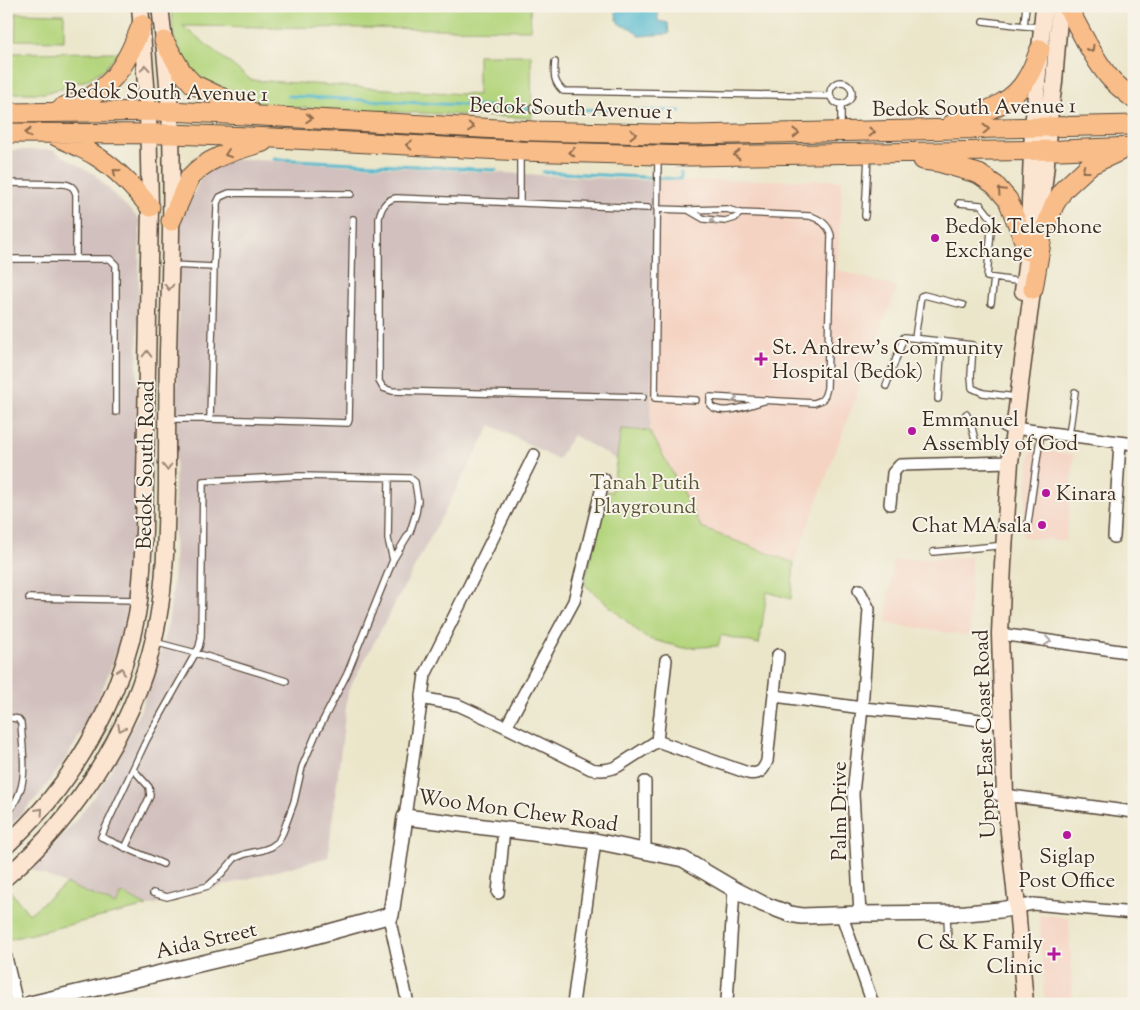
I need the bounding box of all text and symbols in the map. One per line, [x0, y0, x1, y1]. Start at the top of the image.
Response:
one-way arrow [1084, 44, 1094, 53]
one-way arrow [140, 63, 151, 71]
street label: Bedok South Avenue 1 [64, 77, 268, 111]
street label: Bedok South Avenue 1 [469, 91, 673, 129]
street label: Bedok South Avenue 1 [872, 92, 1076, 126]
one-way arrow [305, 112, 313, 123]
one-way arrow [467, 122, 475, 133]
one-way arrow [982, 124, 990, 134]
one-way arrow [868, 126, 876, 137]
one-way arrow [24, 128, 32, 138]
one-way arrow [792, 128, 800, 138]
one-way arrow [630, 129, 637, 139]
one-way arrow [405, 139, 413, 150]
one-way arrow [567, 147, 575, 157]
one-way arrow [224, 148, 232, 158]
one-way arrow [733, 150, 741, 160]
one-way arrow [1081, 164, 1091, 173]
one-way arrow [113, 169, 122, 178]
one-way arrow [998, 188, 1007, 197]
place label: Bedok Telephone Exchange [945, 213, 1102, 267]
one-way arrow [710, 215, 718, 226]
marker: Bedok Telephone Exchange [929, 232, 941, 244]
one-way arrow [164, 284, 175, 292]
place label: St. Andrew's Community Hospital (Bedok) [772, 334, 1004, 388]
one-way arrow [142, 350, 152, 358]
marker: St. Andrew's Community Hospital (Bedok) [754, 352, 768, 366]
street label: Bedok South Road [131, 380, 163, 550]
one-way arrow [731, 393, 739, 404]
place label: Emmanuel Assembly of God [922, 406, 1078, 460]
marker: Emmanuel Assembly of God [906, 425, 918, 437]
one-way arrow [162, 464, 172, 472]
park label: Tanah Putih Playground [590, 469, 700, 523]
place label: Kinara [1056, 480, 1117, 510]
marker: Kinara [1040, 487, 1052, 499]
place label: Chat MAsala [912, 512, 1032, 542]
marker: Chat MAsala [1036, 519, 1048, 531]
street label: Upper East Coast Road [967, 629, 1005, 839]
one-way arrow [1045, 635, 1053, 646]
one-way arrow [115, 668, 125, 676]
one-way arrow [117, 723, 127, 732]
street label: Palm Drive [826, 761, 856, 861]
street label: Woo Mon Chew Road [416, 783, 620, 841]
one-way arrow [34, 807, 43, 816]
marker: Siglap Post Office [1061, 829, 1073, 841]
place label: Siglap Post Office [1019, 843, 1115, 897]
street label: Aida Street [153, 916, 260, 968]
place label: C & K Family Clinic [917, 929, 1044, 983]
marker: C & K Family Clinic [1047, 947, 1061, 961]

